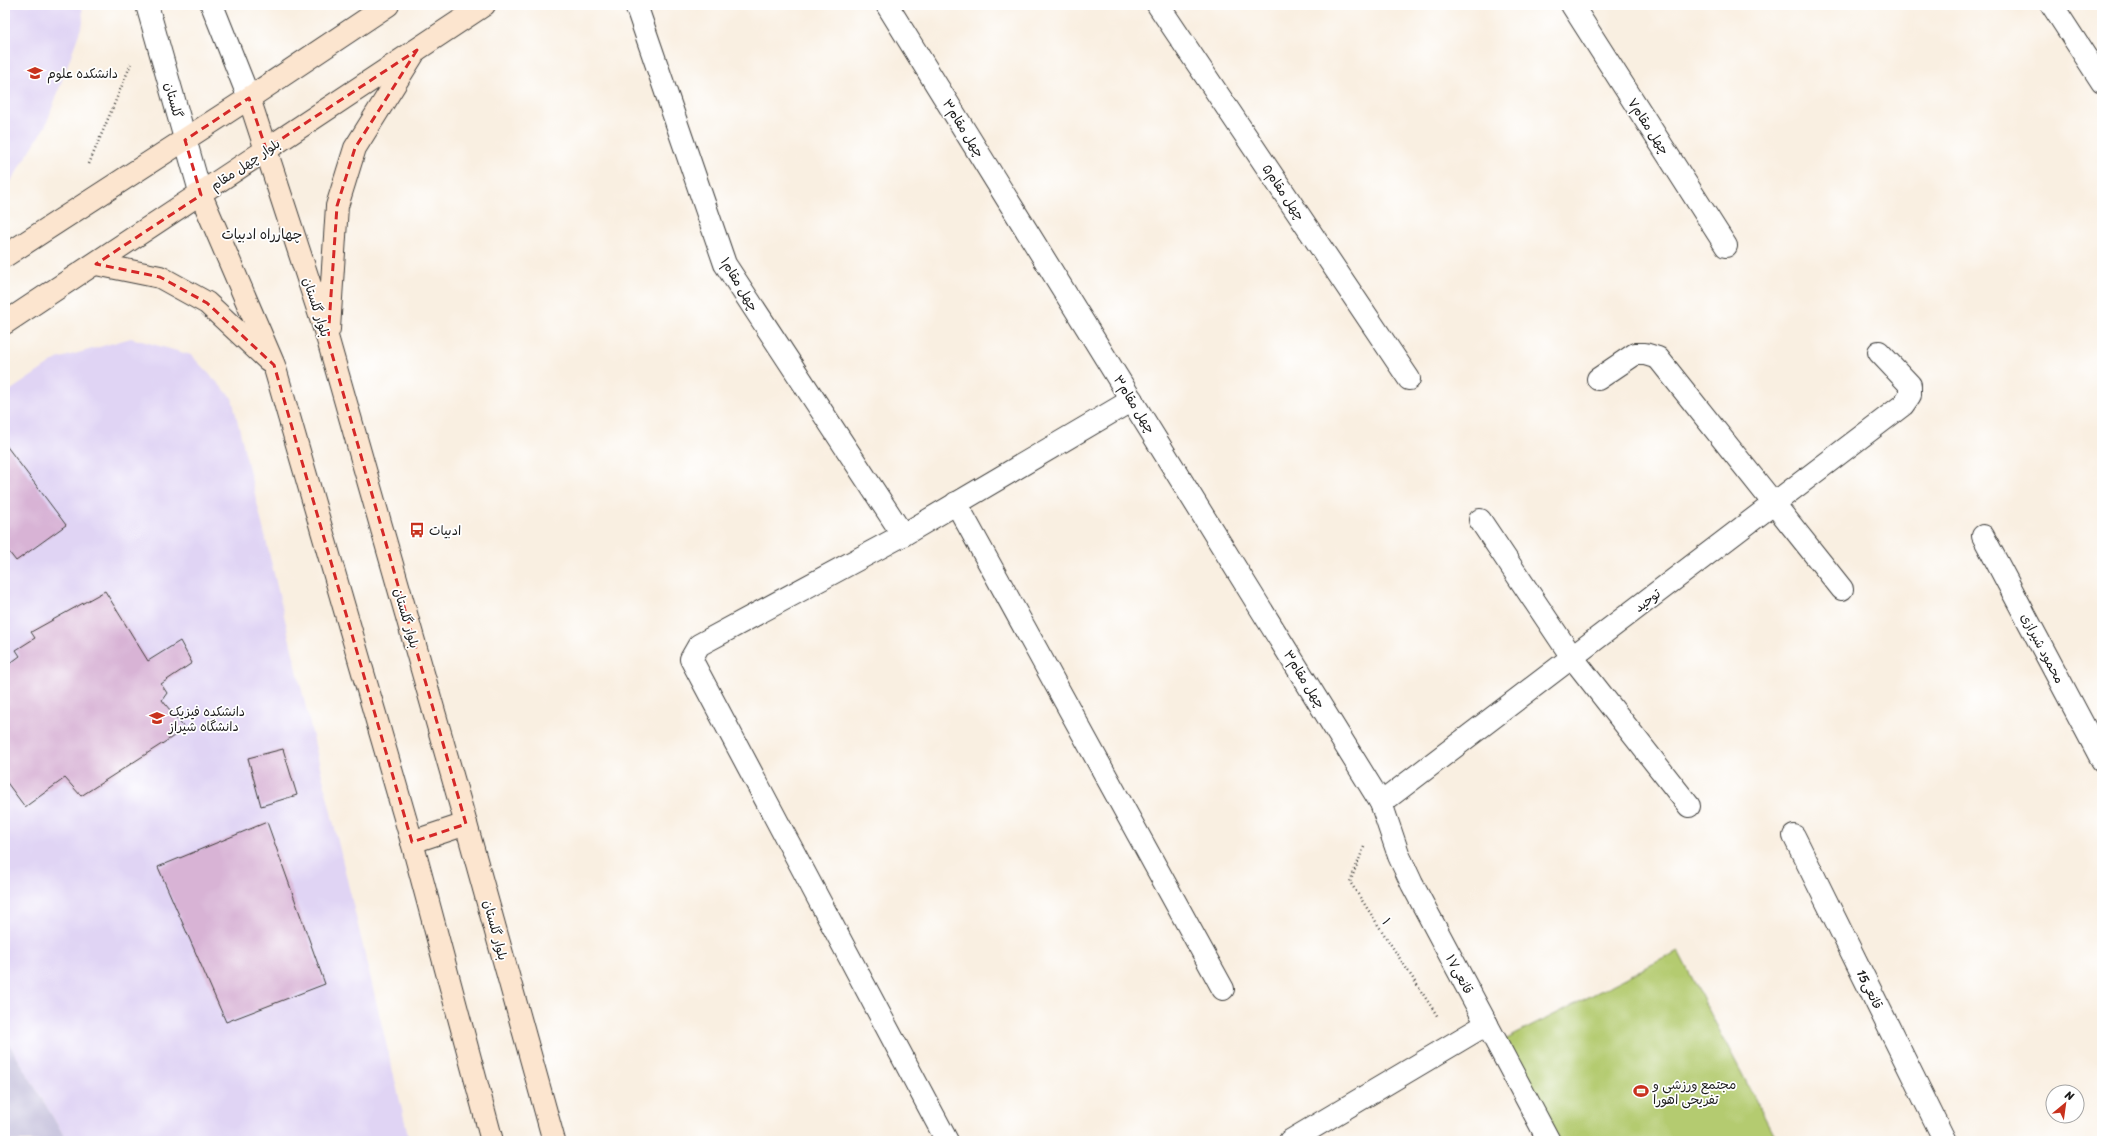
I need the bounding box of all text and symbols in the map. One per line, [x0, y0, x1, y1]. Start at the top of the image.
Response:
place label: دانشکده علوم [47, 62, 118, 85]
school or university icon: دانشکده علوم [26, 64, 44, 82]
street label: گلستان [158, 80, 189, 121]
street label: چهل مقام۷ [1621, 93, 1676, 160]
street label: چهل مقام۳ [936, 94, 991, 162]
street label: بلوار چهل مقام [205, 132, 285, 197]
street label: چهل مقام۵ [1256, 159, 1311, 225]
district label: چهارراه ادبیات [222, 222, 302, 247]
street label: چهل مقام۱ [714, 253, 765, 316]
street label: بلوار گلستان [296, 274, 337, 340]
street label: چهل مقام۳ [1107, 370, 1162, 438]
place label: ادبیات [429, 519, 461, 542]
bus stop icon: ادبیات [408, 521, 426, 539]
street label: توحید [1629, 582, 1666, 618]
street label: بلوار گلستان [387, 585, 426, 651]
street label: محمود شیرازی [2014, 609, 2071, 688]
street label: چهل مقام۳ [1277, 645, 1332, 713]
place label: دانشکده فیزیک دانشگاه شیراز [168, 700, 245, 738]
school or university icon: دانشکده فیزیک دانشگاه شیراز [148, 709, 166, 727]
street label: بلوار گلستان [476, 897, 515, 963]
street label: ۱ [1376, 913, 1398, 930]
street label: ۱۷قانعی [1439, 950, 1480, 998]
street label: 15قانعی [1850, 965, 1889, 1013]
place label: مجتمع ورزشی و تفریحی اهورا [1652, 1073, 1736, 1111]
sports icon: مجتمع ورزشی و تفریحی اهورا [1632, 1082, 1650, 1100]
north arrow [2045, 1084, 2085, 1124]
text: N [2061, 1085, 2078, 1106]

